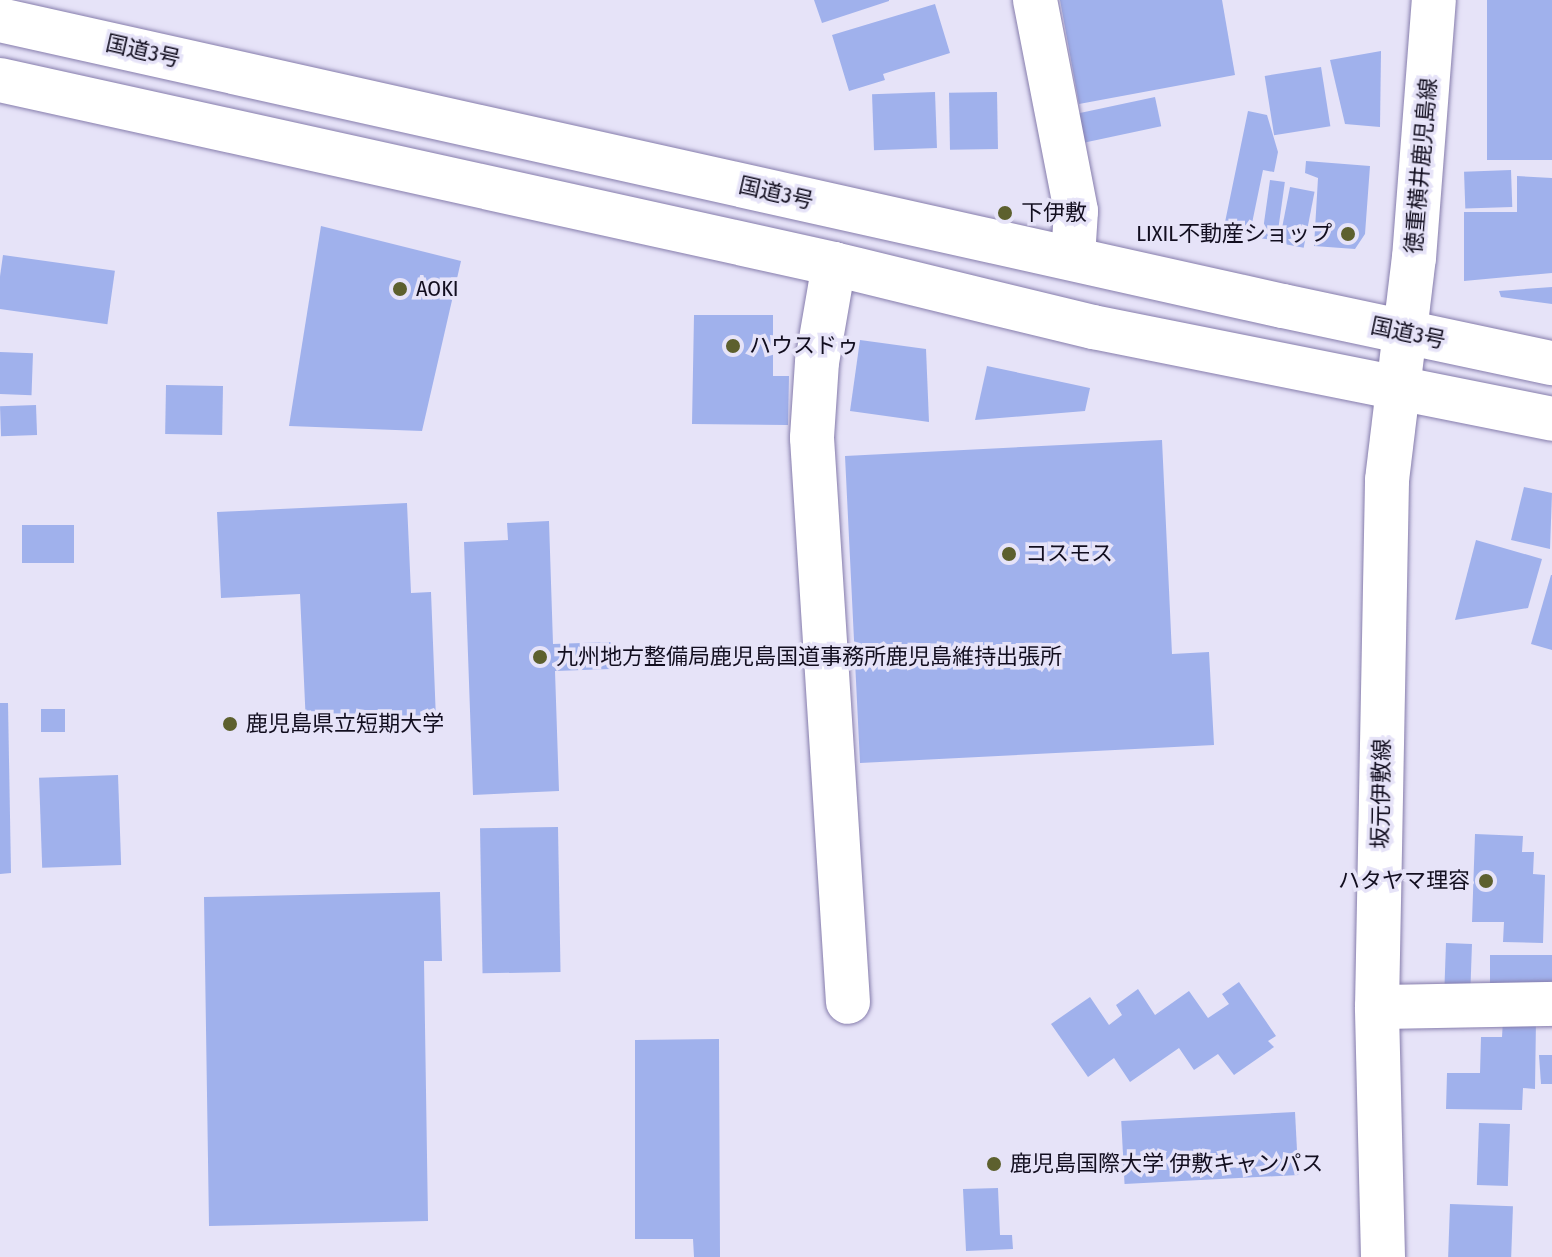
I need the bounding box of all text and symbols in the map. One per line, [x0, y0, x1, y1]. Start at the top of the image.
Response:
street label: 国道3号 [103, 30, 183, 72]
street label: 徳重横井鹿児島線 [1400, 77, 1442, 255]
street label: 国道3号 [736, 172, 816, 214]
place label: 下伊敷 [1021, 200, 1087, 226]
marker: 下伊敷 [996, 204, 1014, 222]
place label: LIXIL不動産ショップ [1136, 221, 1332, 247]
marker: LIXIL不動産ショップ [1339, 225, 1357, 243]
place label: AOKI [416, 276, 459, 302]
marker: AOKI [391, 280, 409, 298]
street label: 国道3号 [1368, 312, 1448, 354]
place label: ハウスドゥ [749, 333, 859, 359]
marker: ハウスドゥ [724, 337, 742, 355]
place label: コスモス [1025, 541, 1113, 567]
marker: コスモス [1000, 545, 1018, 563]
place label: 九州地方整備局鹿児島国道事務所鹿児島維持出張所 [556, 644, 1062, 670]
marker: 九州地方整備局鹿児島国道事務所鹿児島維持出張所 [531, 648, 549, 666]
place label: 鹿児島県立短期大学 [246, 711, 444, 737]
marker: 鹿児島県立短期大学 [221, 715, 239, 733]
street label: 坂元伊敷線 [1367, 739, 1395, 849]
place label: ハタヤマ理容 [1338, 868, 1470, 894]
marker: ハタヤマ理容 [1477, 872, 1495, 890]
place label: 鹿児島国際大学 伊敷キャンパス [1010, 1151, 1323, 1177]
marker: 鹿児島国際大学 伊敷キャンパス [985, 1155, 1003, 1173]

